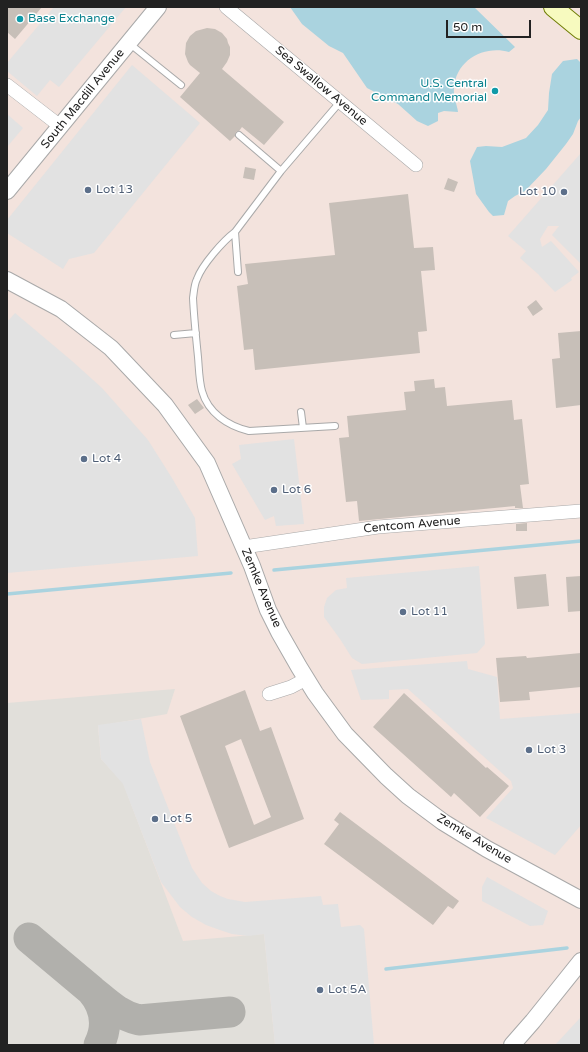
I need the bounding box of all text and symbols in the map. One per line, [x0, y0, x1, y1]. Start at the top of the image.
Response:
place label: Base Exchange [28, 12, 115, 26]
scale bar [448, 12, 533, 38]
marker: Base Exchange [15, 14, 25, 24]
text: 50 m [453, 20, 482, 34]
street label: Sea Swallow Avenue [272, 43, 370, 129]
street label: South Macdill Avenue [38, 46, 128, 152]
place label: U.S. Central Command Memorial [371, 77, 487, 105]
marker: U.S. Central Command Memorial [490, 86, 500, 96]
place label: Lot 13 [96, 183, 133, 197]
marker: Lot 13 [83, 185, 93, 195]
place label: Lot 10 [519, 185, 556, 199]
marker: Lot 10 [559, 187, 569, 197]
place label: Lot 4 [92, 452, 121, 466]
marker: Lot 4 [79, 454, 89, 464]
place label: Lot 6 [282, 483, 311, 497]
marker: Lot 6 [269, 485, 279, 495]
street label: Centcom Avenue [363, 514, 461, 536]
street label: Zemke Avenue [238, 546, 284, 630]
place label: Lot 11 [411, 605, 448, 619]
marker: Lot 11 [398, 607, 408, 617]
place label: Lot 3 [537, 743, 566, 757]
marker: Lot 3 [524, 745, 534, 755]
street label: Zemke Avenue [434, 811, 514, 867]
place label: Lot 5 [163, 812, 192, 826]
marker: Lot 5 [150, 814, 160, 824]
place label: Lot 5A [328, 983, 366, 997]
marker: Lot 5A [315, 985, 325, 995]

